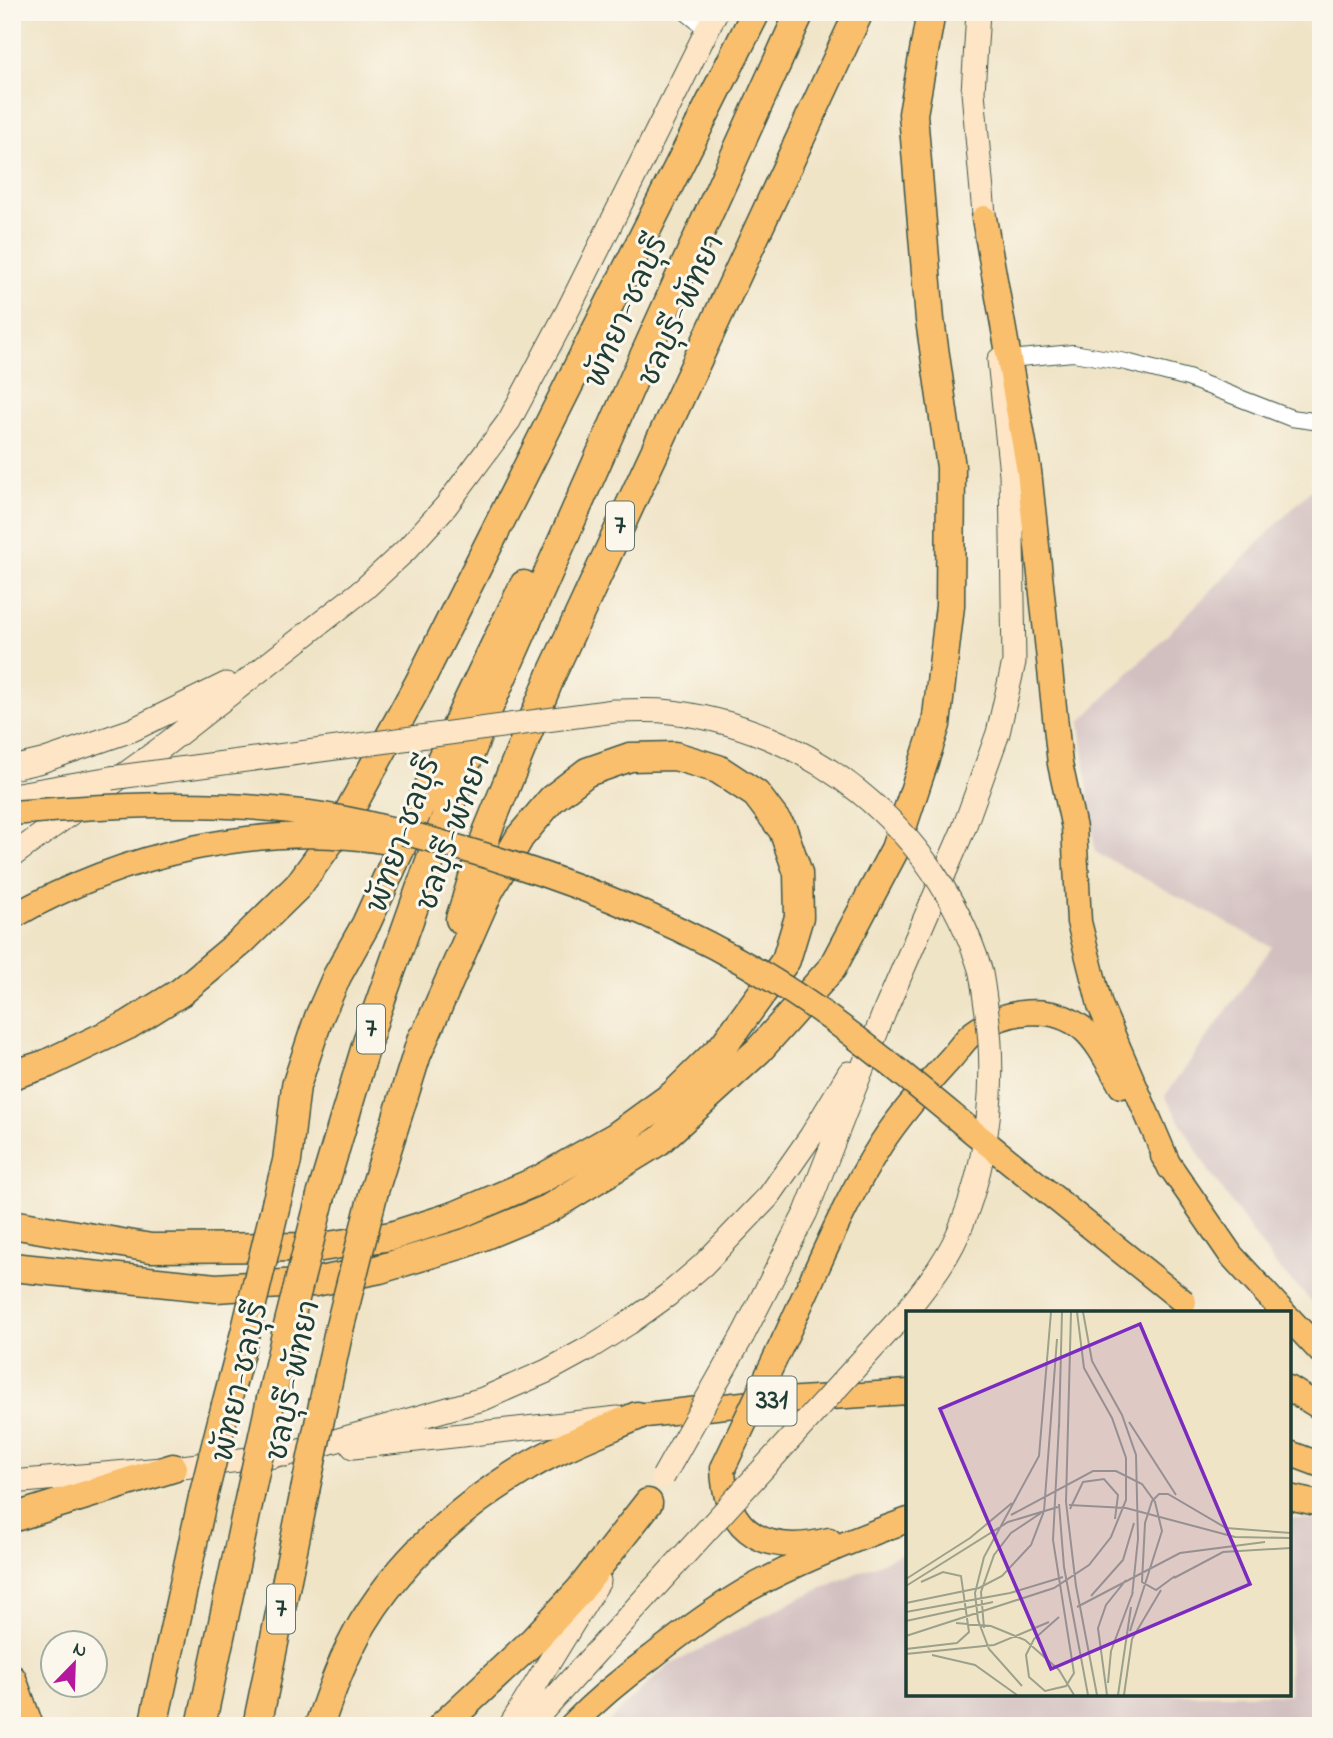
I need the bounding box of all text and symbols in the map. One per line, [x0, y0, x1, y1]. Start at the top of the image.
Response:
street label: พัทยา-ชลบุรี [575, 228, 681, 396]
street label: ชลบุรี-พัทยา [629, 228, 737, 394]
road number: 7 [606, 502, 634, 550]
street label: ชลบุรี-พัทยา [406, 749, 504, 917]
street label: พัทยา-ชลบุรี [356, 751, 454, 919]
road number: 7 [357, 1004, 385, 1054]
street label: พัทยา-ชลบุรี [202, 1297, 282, 1467]
street label: ชลบุรี-พัทยา [257, 1297, 333, 1465]
inset map [906, 1311, 1291, 1696]
road number: 331 [748, 1376, 796, 1426]
road number: 7 [267, 1584, 295, 1634]
north arrow [38, 1630, 108, 1700]
text: N [68, 1636, 91, 1666]

